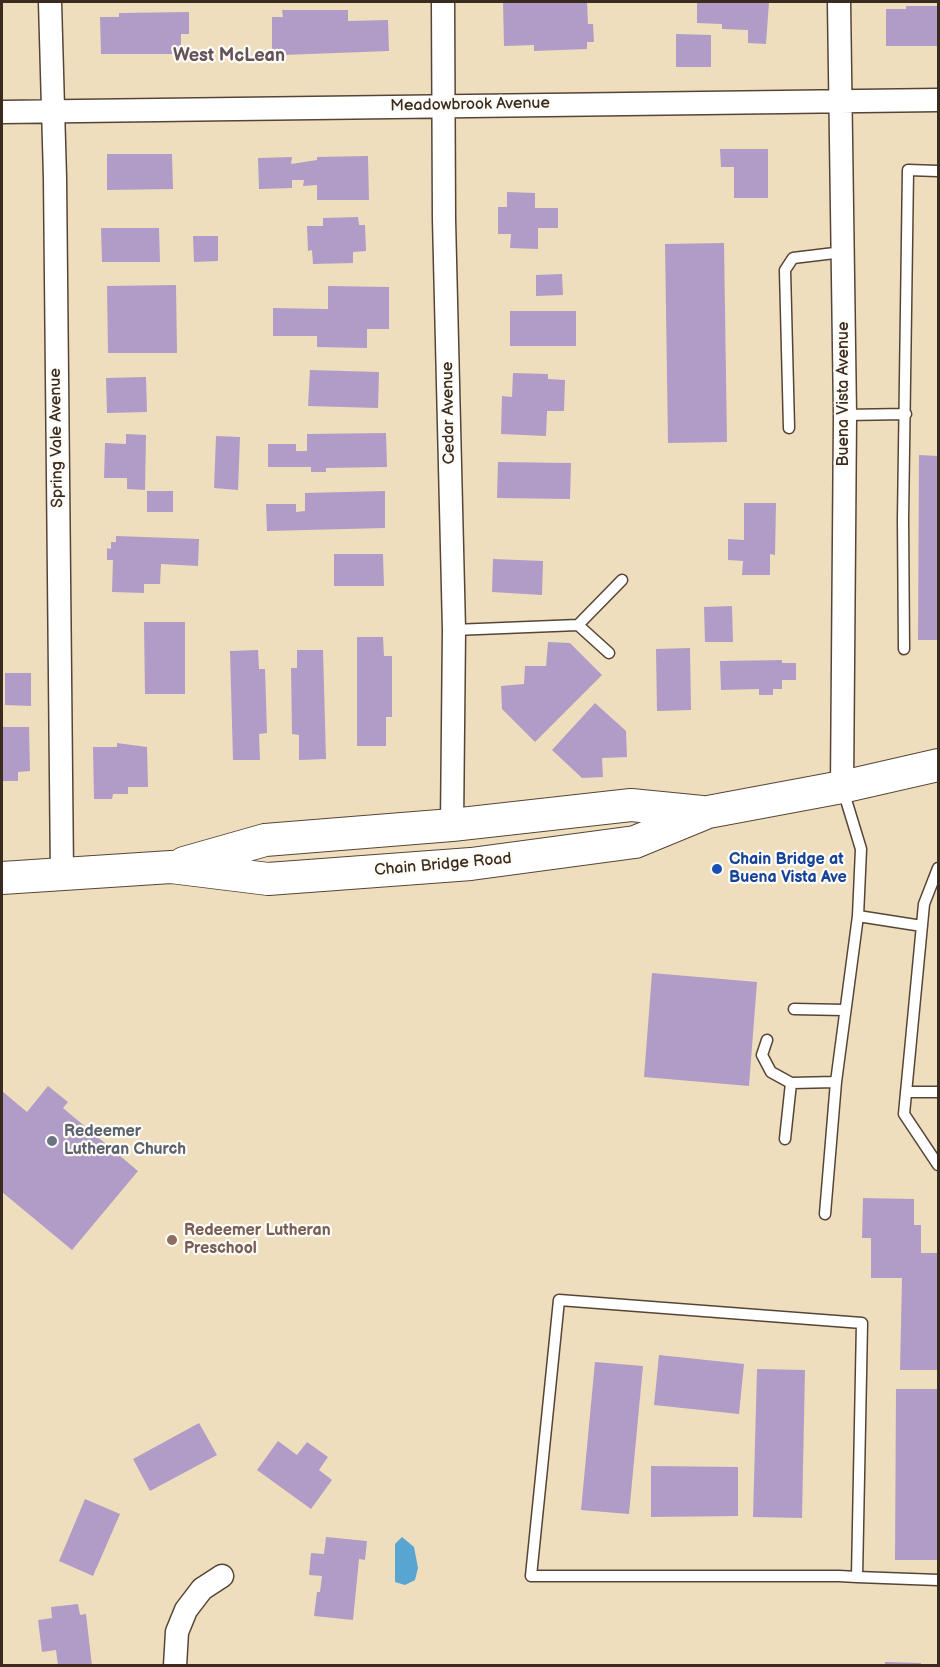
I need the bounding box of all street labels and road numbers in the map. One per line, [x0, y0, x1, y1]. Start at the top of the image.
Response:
street label: Meadowbrook Avenue [390, 94, 550, 116]
street label: Buena Vista Avenue [834, 322, 854, 466]
street label: Cedar Avenue [439, 361, 459, 465]
street label: Spring Vale Avenue [46, 368, 68, 508]
street label: Chain Bridge Road [374, 849, 512, 881]

